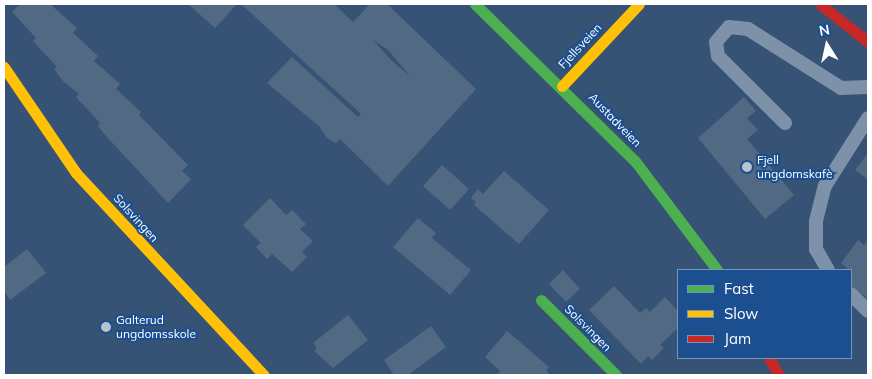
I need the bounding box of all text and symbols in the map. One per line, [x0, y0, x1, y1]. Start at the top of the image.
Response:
street label: Fjellsveien [555, 20, 605, 72]
north arrow [802, 20, 852, 70]
text: N [818, 20, 831, 40]
street label: Austadveien [586, 90, 644, 150]
place label: Fjell ungdomskafè [757, 153, 832, 181]
marker: Fjell ungdomskafè [741, 161, 753, 173]
street label: Solsvingen [111, 191, 161, 245]
legend [677, 269, 852, 359]
text: Fast [724, 279, 754, 298]
street label: Solsvingen [562, 302, 614, 354]
text: Slow [724, 304, 758, 323]
place label: Galterud ungdomsskole [116, 313, 196, 341]
marker: Galterud ungdomsskole [100, 321, 112, 333]
text: Jam [724, 329, 751, 348]

